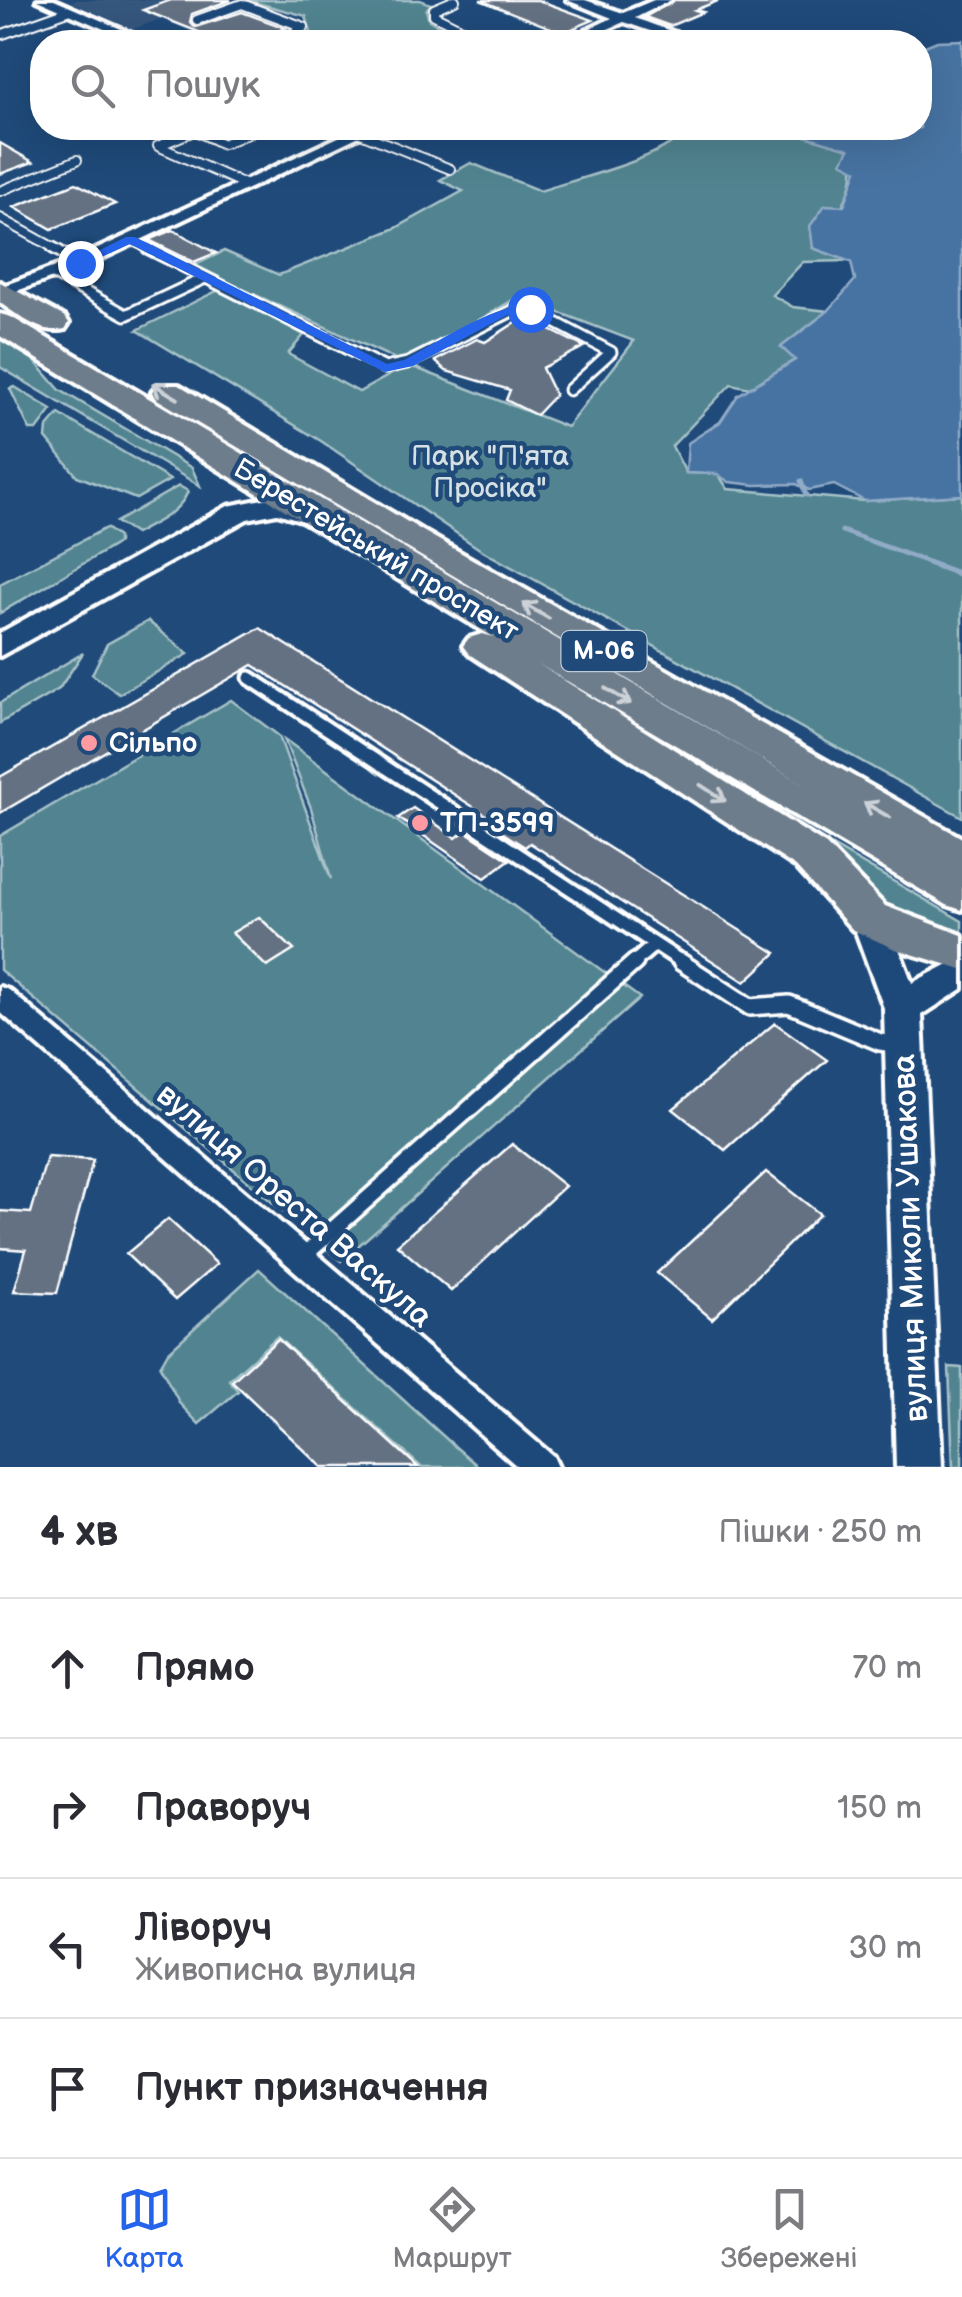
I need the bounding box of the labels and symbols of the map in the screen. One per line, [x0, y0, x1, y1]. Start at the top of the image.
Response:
route end [58, 241, 104, 287]
route start [508, 287, 554, 333]
one-way arrow [151, 381, 180, 401]
park label: Парк "П'ята Просіка" [411, 440, 569, 505]
street label: Берестейський проспект [228, 452, 524, 648]
one-way arrow [522, 601, 550, 621]
road number: М-06 [562, 631, 646, 671]
one-way arrow [603, 686, 632, 706]
place label: Сільпо [109, 727, 197, 760]
marker: Сільпо [78, 732, 100, 754]
one-way arrow [698, 782, 726, 803]
one-way arrow [863, 800, 892, 820]
place label: ТП-3599 [440, 807, 555, 840]
marker: ТП-3599 [409, 812, 431, 834]
street label: вулиця Миколи Ушакова [885, 1053, 937, 1423]
street label: вулиця Ореста Васкула [148, 1075, 440, 1337]

